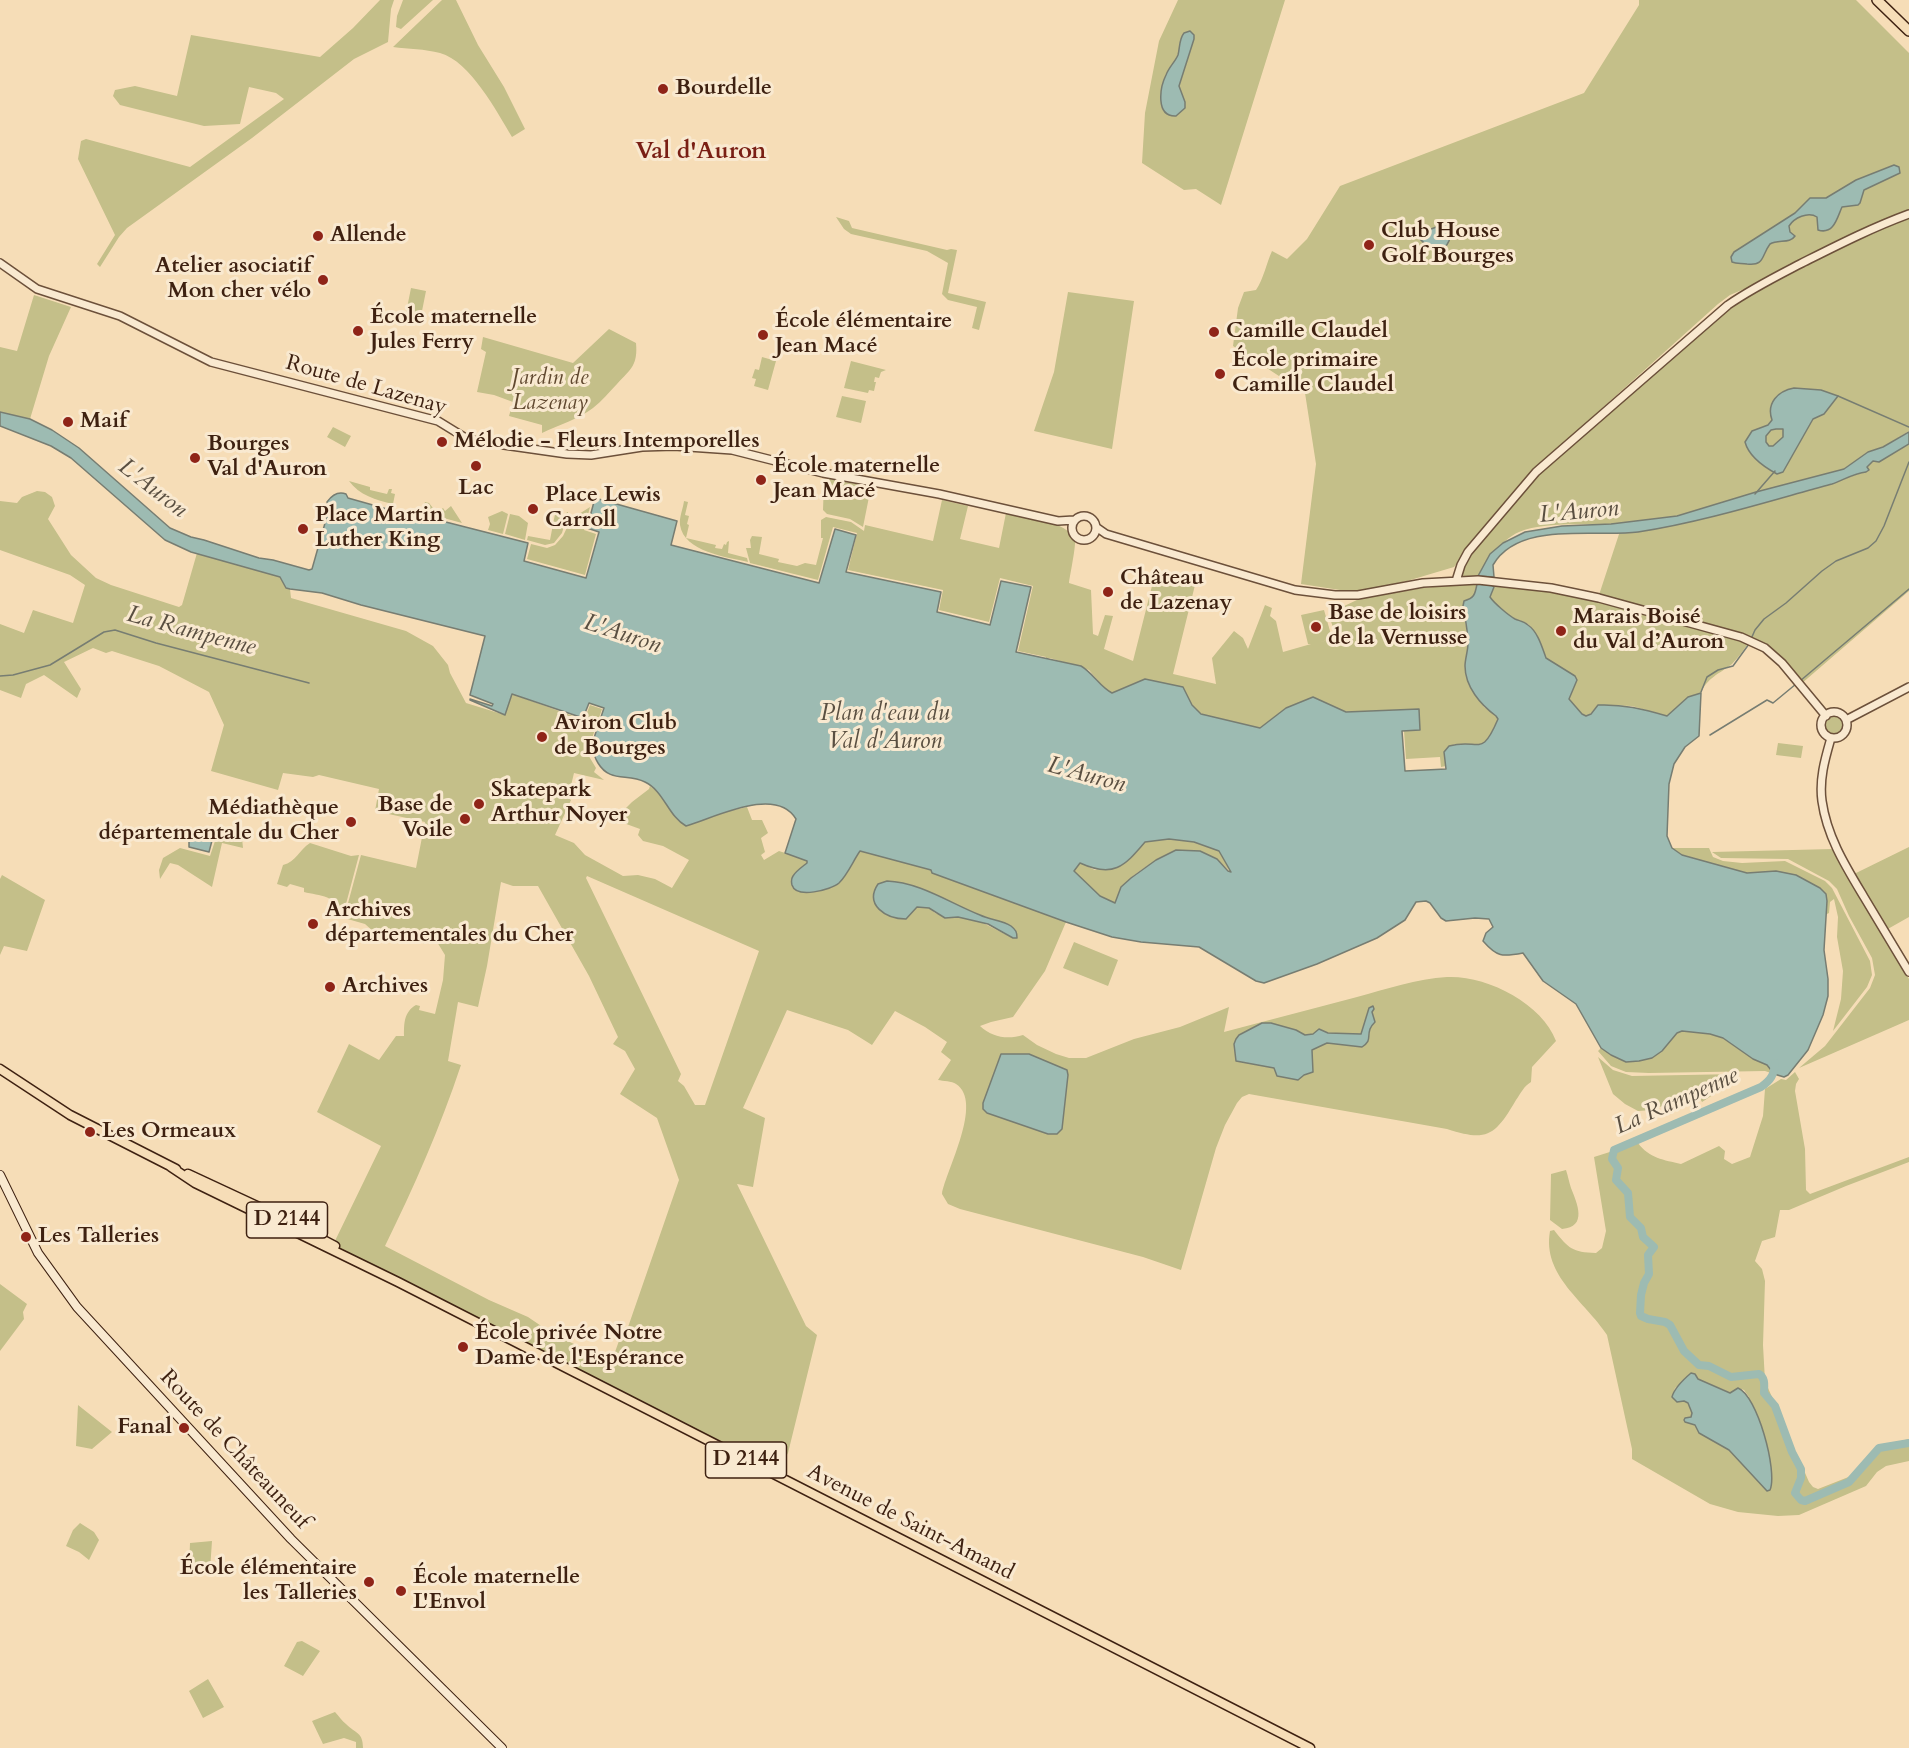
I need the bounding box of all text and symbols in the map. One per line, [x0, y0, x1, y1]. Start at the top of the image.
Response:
place label: Bourdelle [675, 76, 772, 102]
marker: Bourdelle [656, 82, 670, 96]
district label: Val d'Auron [636, 138, 766, 166]
place label: Club House Golf Bourges [1381, 219, 1514, 270]
place label: Allende [330, 223, 407, 249]
marker: Allende [311, 229, 325, 243]
marker: Club House Golf Bourges [1362, 238, 1376, 252]
place label: Atelier asociatif Mon cher vélo [155, 254, 311, 306]
marker: Atelier asociatif Mon cher vélo [316, 273, 330, 287]
place label: École maternelle Jules Ferry [370, 305, 537, 356]
place label: École élémentaire Jean Macé [775, 309, 952, 360]
place label: Camille Claudel [1226, 319, 1388, 345]
marker: École maternelle Jules Ferry [351, 324, 365, 338]
marker: Camille Claudel [1207, 325, 1221, 339]
marker: École élémentaire Jean Macé [756, 328, 770, 342]
place label: École primaire Camille Claudel [1232, 348, 1394, 400]
street label: Route de Lazenay [283, 350, 449, 422]
park label: Jardin de Lazenay [512, 366, 588, 418]
marker: École primaire Camille Claudel [1213, 367, 1227, 381]
place label: Maif [80, 409, 127, 435]
marker: Maif [61, 415, 75, 429]
place label: Mélodie - Fleurs Intemporelles [454, 429, 760, 455]
place label: Bourges Val d'Auron [207, 432, 327, 484]
marker: Mélodie - Fleurs Intemporelles [435, 435, 449, 449]
marker: Bourges Val d'Auron [188, 451, 202, 465]
water label: L'Auron [112, 453, 192, 525]
place label: École maternelle Jean Macé [773, 454, 940, 506]
marker: Lac [469, 459, 483, 473]
marker: École maternelle Jean Macé [754, 473, 768, 487]
place label: Lac [458, 476, 494, 502]
place label: Place Lewis Carroll [545, 483, 661, 534]
water label: L'Auron [1538, 495, 1620, 531]
marker: Place Lewis Carroll [526, 502, 540, 516]
place label: Place Martin Luther King [315, 503, 444, 554]
marker: Place Martin Luther King [296, 522, 310, 536]
place label: Château de Lazenay [1120, 566, 1232, 618]
marker: Château de Lazenay [1101, 585, 1115, 599]
water label: La Rampenne [123, 601, 259, 663]
place label: Base de loisirs de la Vernusse [1328, 601, 1468, 652]
place label: Marais Boisé du Val d’Auron [1573, 605, 1724, 656]
water label: L'Auron [580, 609, 664, 661]
marker: Base de loisirs de la Vernusse [1309, 620, 1323, 634]
marker: Marais Boisé du Val d’Auron [1554, 624, 1568, 638]
water label: Plan d'eau du Val d'Auron [820, 700, 950, 756]
place label: Aviron Club de Bourges [554, 711, 677, 762]
marker: Aviron Club de Bourges [535, 730, 549, 744]
water label: L'Auron [1044, 752, 1128, 800]
place label: Skatepark Arthur Noyer [491, 778, 627, 830]
place label: Base de Voile [378, 793, 453, 844]
place label: Médiathèque départementale du Cher [98, 796, 339, 848]
marker: Skatepark Arthur Noyer [472, 797, 486, 811]
marker: Base de Voile [458, 812, 472, 826]
marker: Médiathèque départementale du Cher [344, 815, 358, 829]
place label: Archives départementales du Cher [325, 898, 574, 950]
marker: Archives départementales du Cher [306, 917, 320, 931]
place label: Archives [342, 974, 428, 1000]
marker: Archives [323, 980, 337, 994]
water label: La Rampenne [1611, 1062, 1743, 1142]
place label: Les Ormeaux [102, 1119, 236, 1145]
marker: Les Ormeaux [83, 1125, 97, 1139]
road number: D 2144 [246, 1202, 328, 1238]
place label: Les Talleries [38, 1224, 159, 1250]
marker: Les Talleries [19, 1230, 33, 1244]
place label: École privée Notre Dame de l'Espérance [475, 1321, 684, 1372]
marker: École privée Notre Dame de l'Espérance [456, 1340, 470, 1354]
street label: Route de Châteauneuf [153, 1365, 315, 1535]
place label: Fanal [117, 1415, 172, 1441]
marker: Fanal [177, 1421, 191, 1435]
road number: D 2144 [706, 1442, 786, 1478]
street label: Avenue de Saint-Amand [802, 1459, 1018, 1587]
place label: École élémentaire les Talleries [180, 1556, 357, 1608]
place label: École maternelle L'Envol [413, 1565, 580, 1616]
marker: École élémentaire les Talleries [362, 1575, 376, 1589]
marker: École maternelle L'Envol [394, 1584, 408, 1598]

